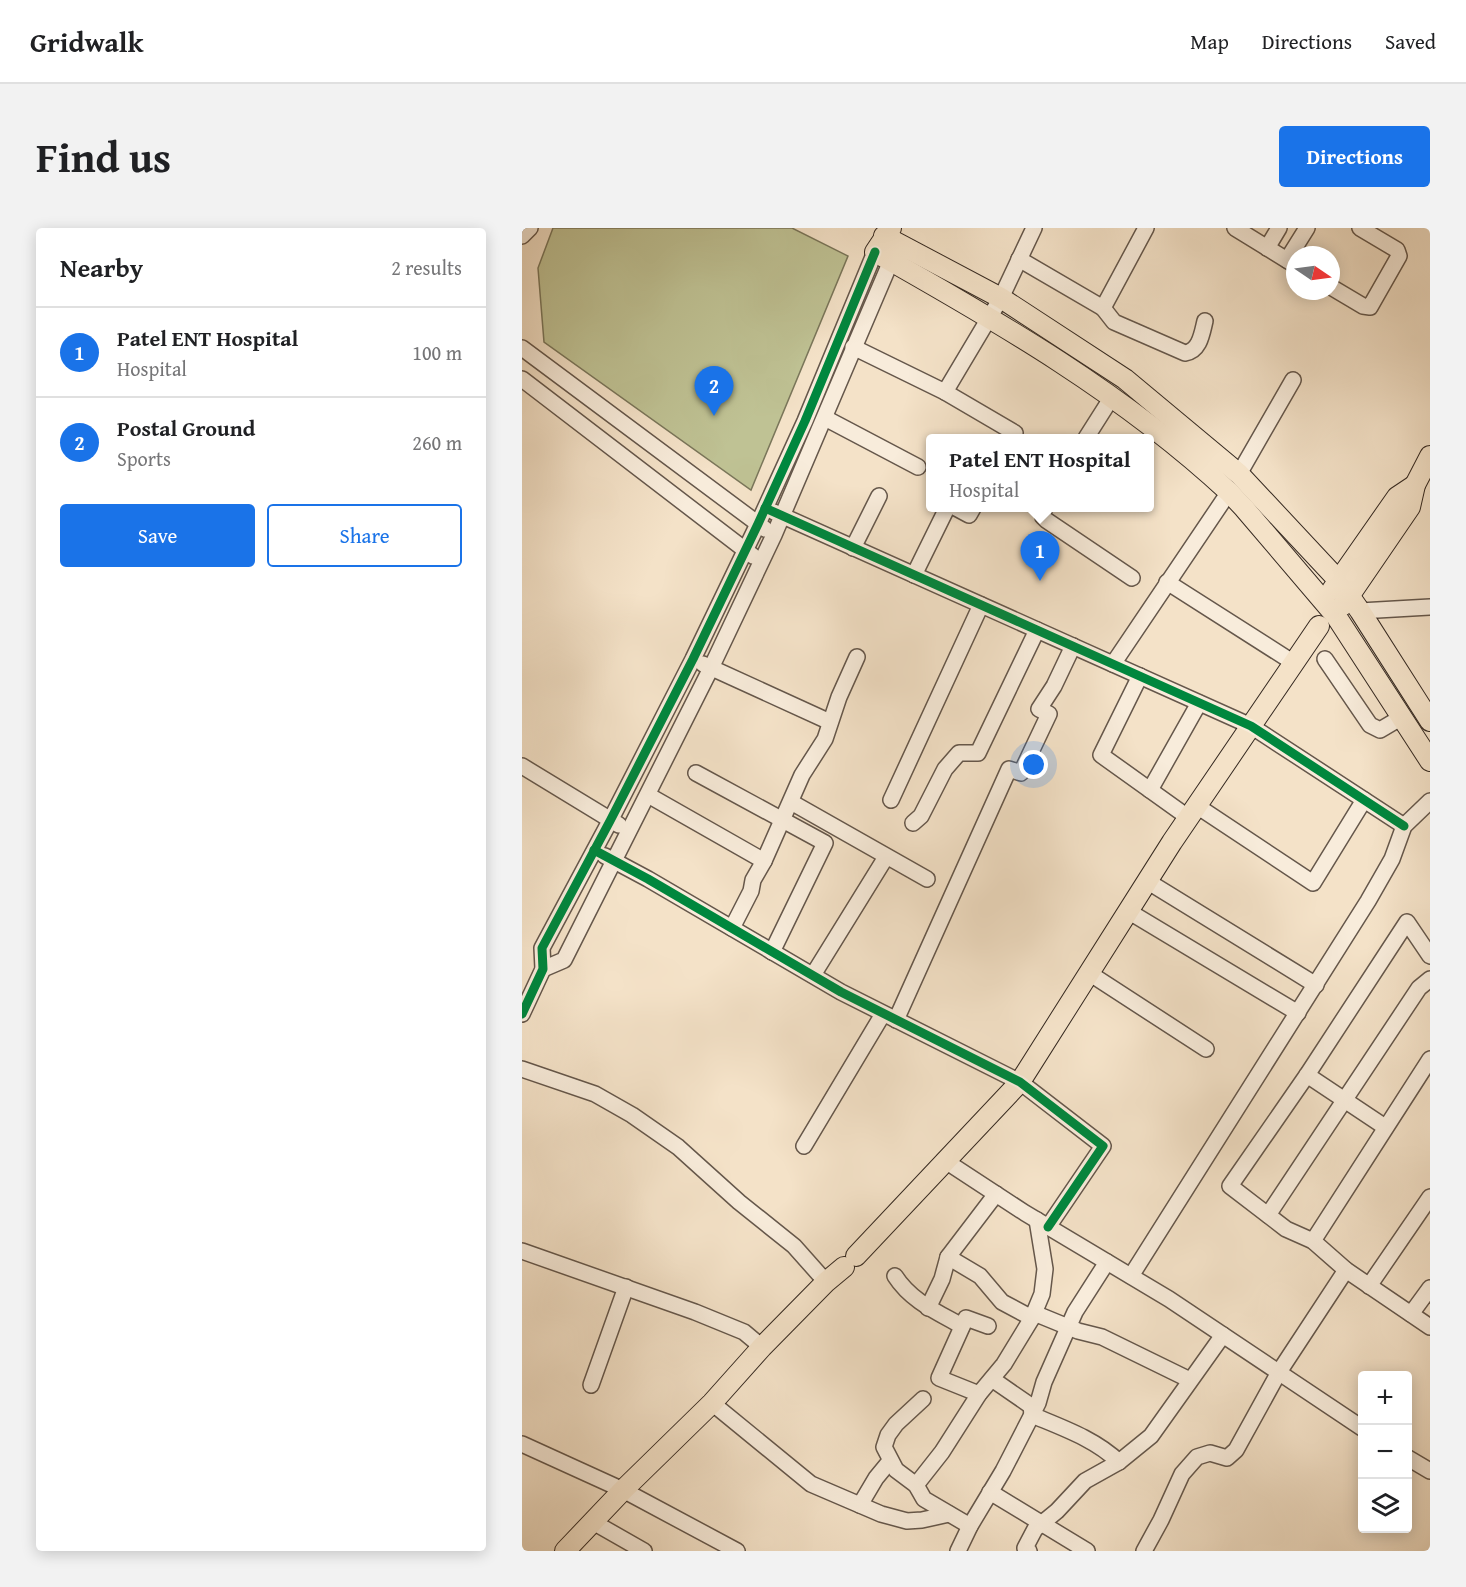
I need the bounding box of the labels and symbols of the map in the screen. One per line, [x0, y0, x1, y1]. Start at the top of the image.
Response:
north arrow [1286, 246, 1340, 300]
pin: 2 [694, 366, 734, 416]
pin: 1 [1020, 532, 1060, 581]
your location [1019, 750, 1048, 779]

